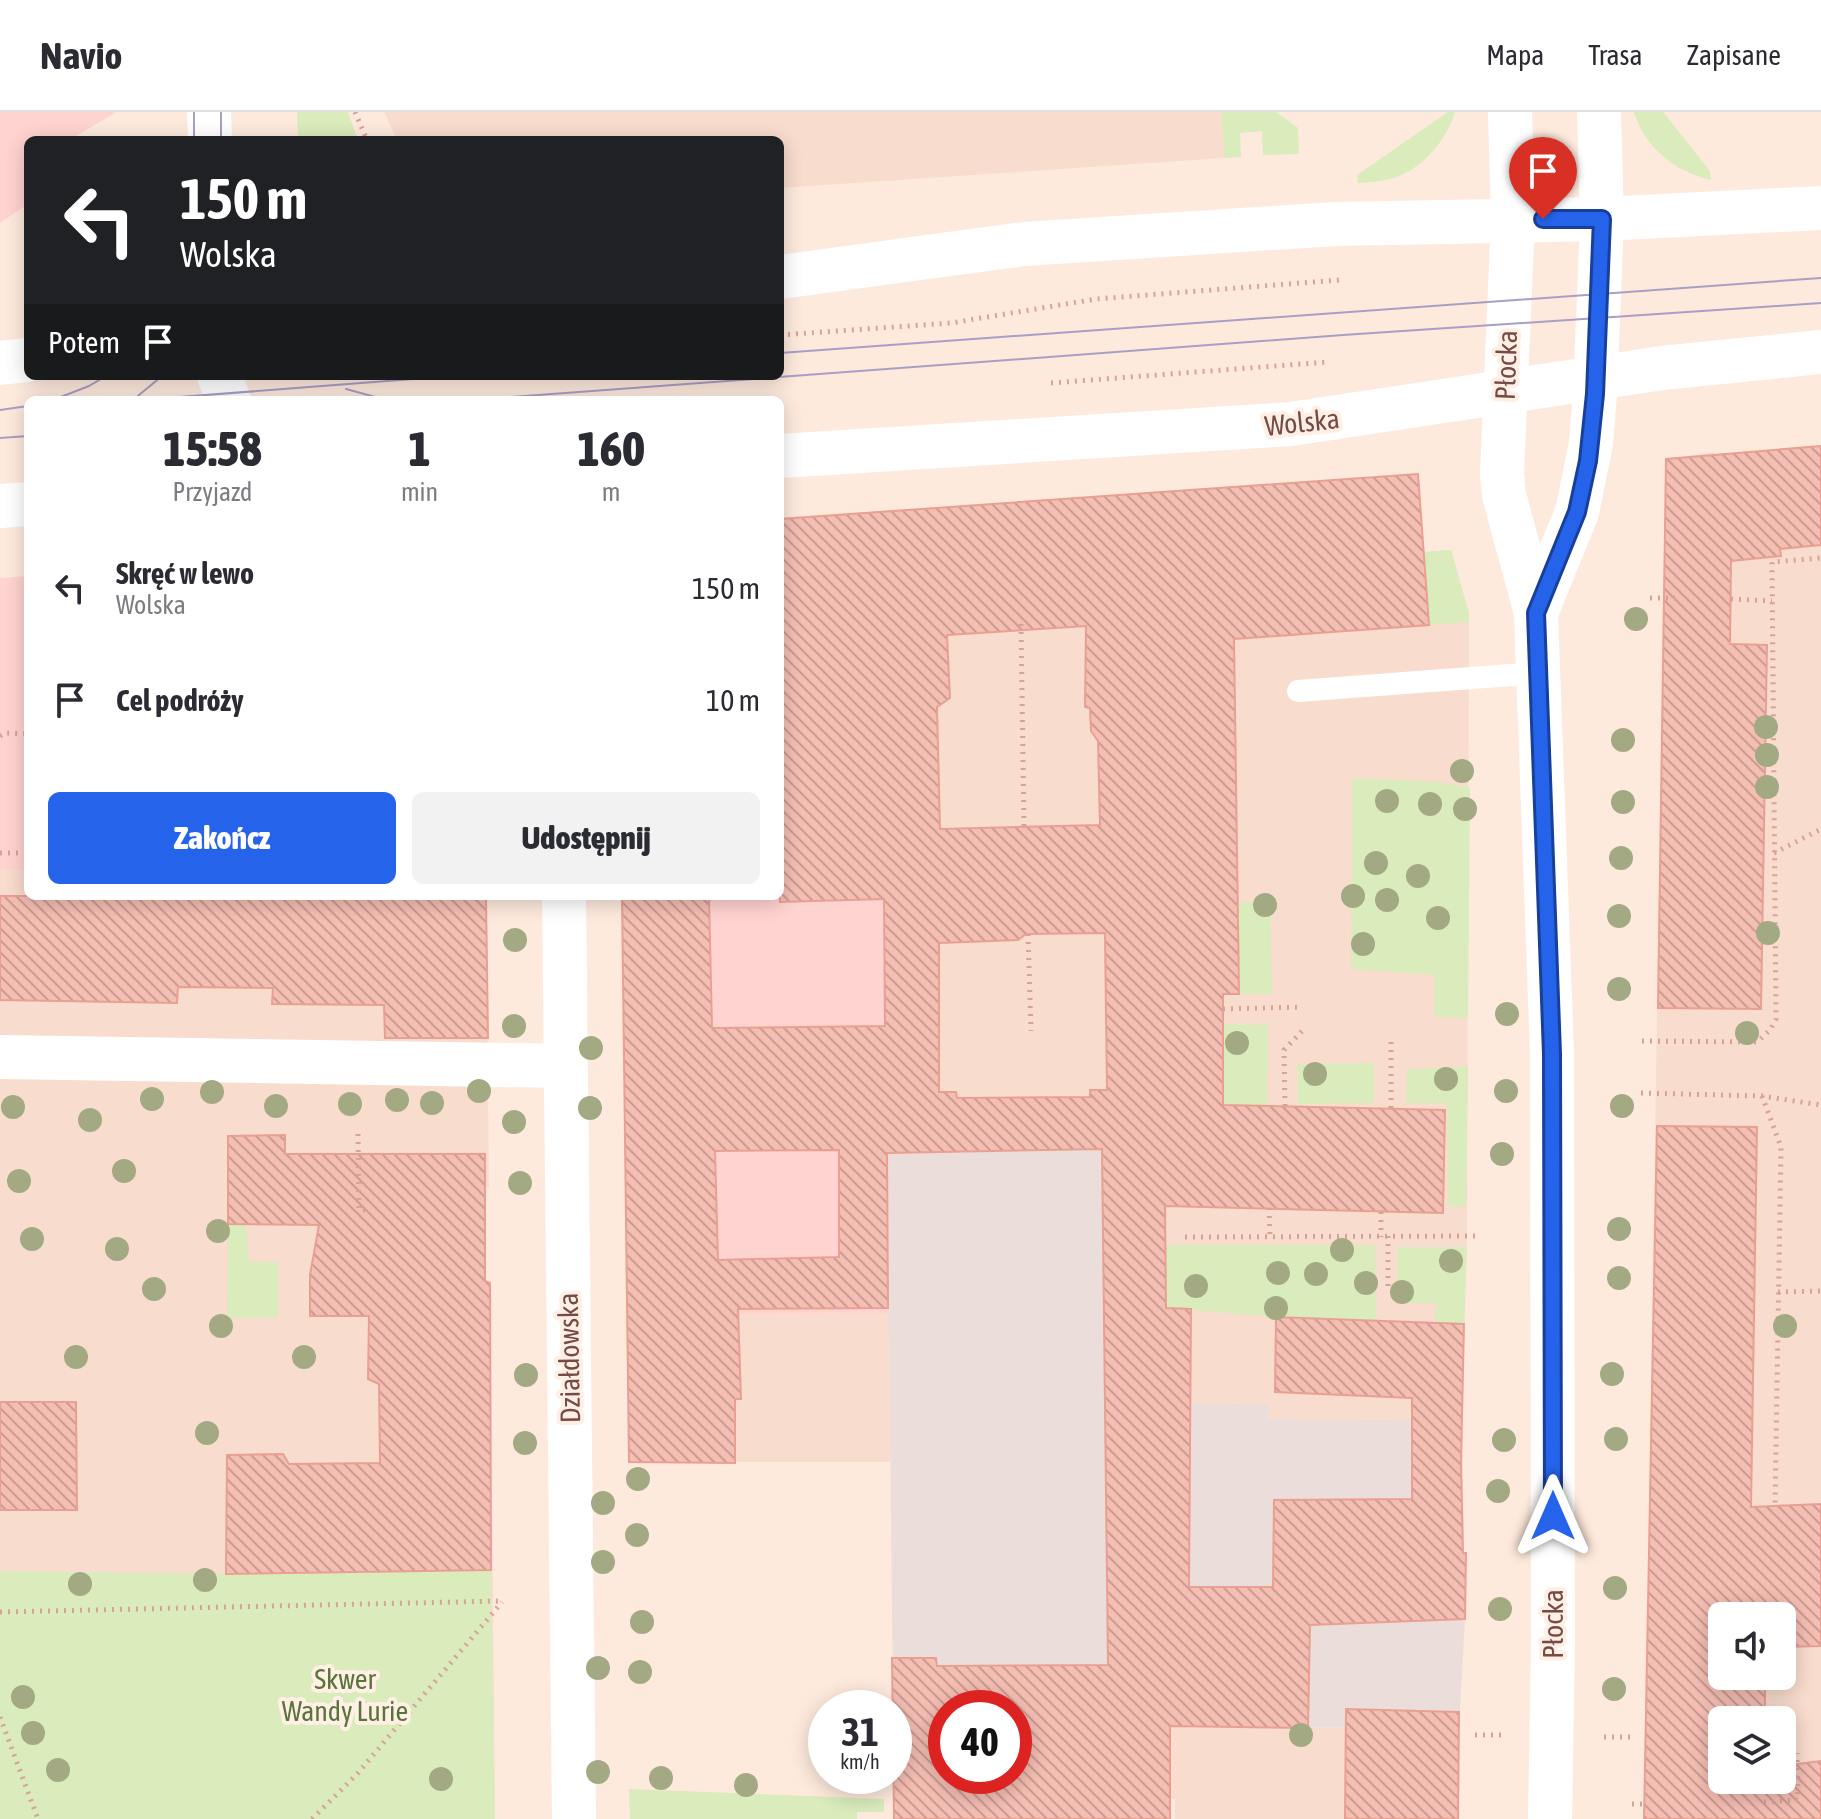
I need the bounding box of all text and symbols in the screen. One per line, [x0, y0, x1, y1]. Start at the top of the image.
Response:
text: Navio [40, 34, 122, 77]
text: Mapa [1486, 39, 1544, 71]
text: Trasa [1588, 39, 1642, 71]
text: Zapisane [1686, 39, 1781, 71]
pin [1509, 137, 1577, 219]
icon: arrive [1521, 149, 1565, 193]
text: 150 m [180, 167, 307, 231]
icon: left [48, 168, 152, 272]
text: Wolska [180, 233, 277, 275]
icon: arrive [136, 320, 180, 364]
text: Potem [48, 325, 120, 359]
street label: Płocka [1489, 330, 1523, 400]
street label: Wolska [1263, 402, 1341, 442]
text: 15:58 [163, 421, 262, 476]
text: 1 [408, 421, 431, 476]
text: 160 [577, 421, 645, 476]
text: Przyjazd [172, 477, 252, 507]
text: min [401, 477, 438, 507]
text: m [602, 477, 620, 507]
text: Skręć w lewo [116, 556, 254, 590]
icon: left [48, 566, 92, 610]
text: 150 m [692, 571, 760, 605]
text: Wolska [116, 590, 186, 620]
icon: arrive [48, 678, 92, 722]
text: Cel podróży [116, 683, 244, 717]
text: 10 m [706, 683, 760, 717]
button: Zakończ [48, 792, 396, 884]
button: Udostępnij [412, 792, 760, 884]
street label: Działdowska [552, 1293, 586, 1423]
position arrow [1511, 1474, 1595, 1558]
street label: Płocka [1537, 1589, 1569, 1659]
map controls [1708, 1602, 1796, 1794]
button: sound [1708, 1602, 1796, 1690]
park label: Skwer Wandy Lurie [282, 1663, 408, 1727]
speed limit sign: 40 [928, 1690, 1032, 1794]
button: layers [1708, 1706, 1796, 1794]
text: 31 [841, 1709, 879, 1754]
text: km/h [840, 1750, 880, 1773]

